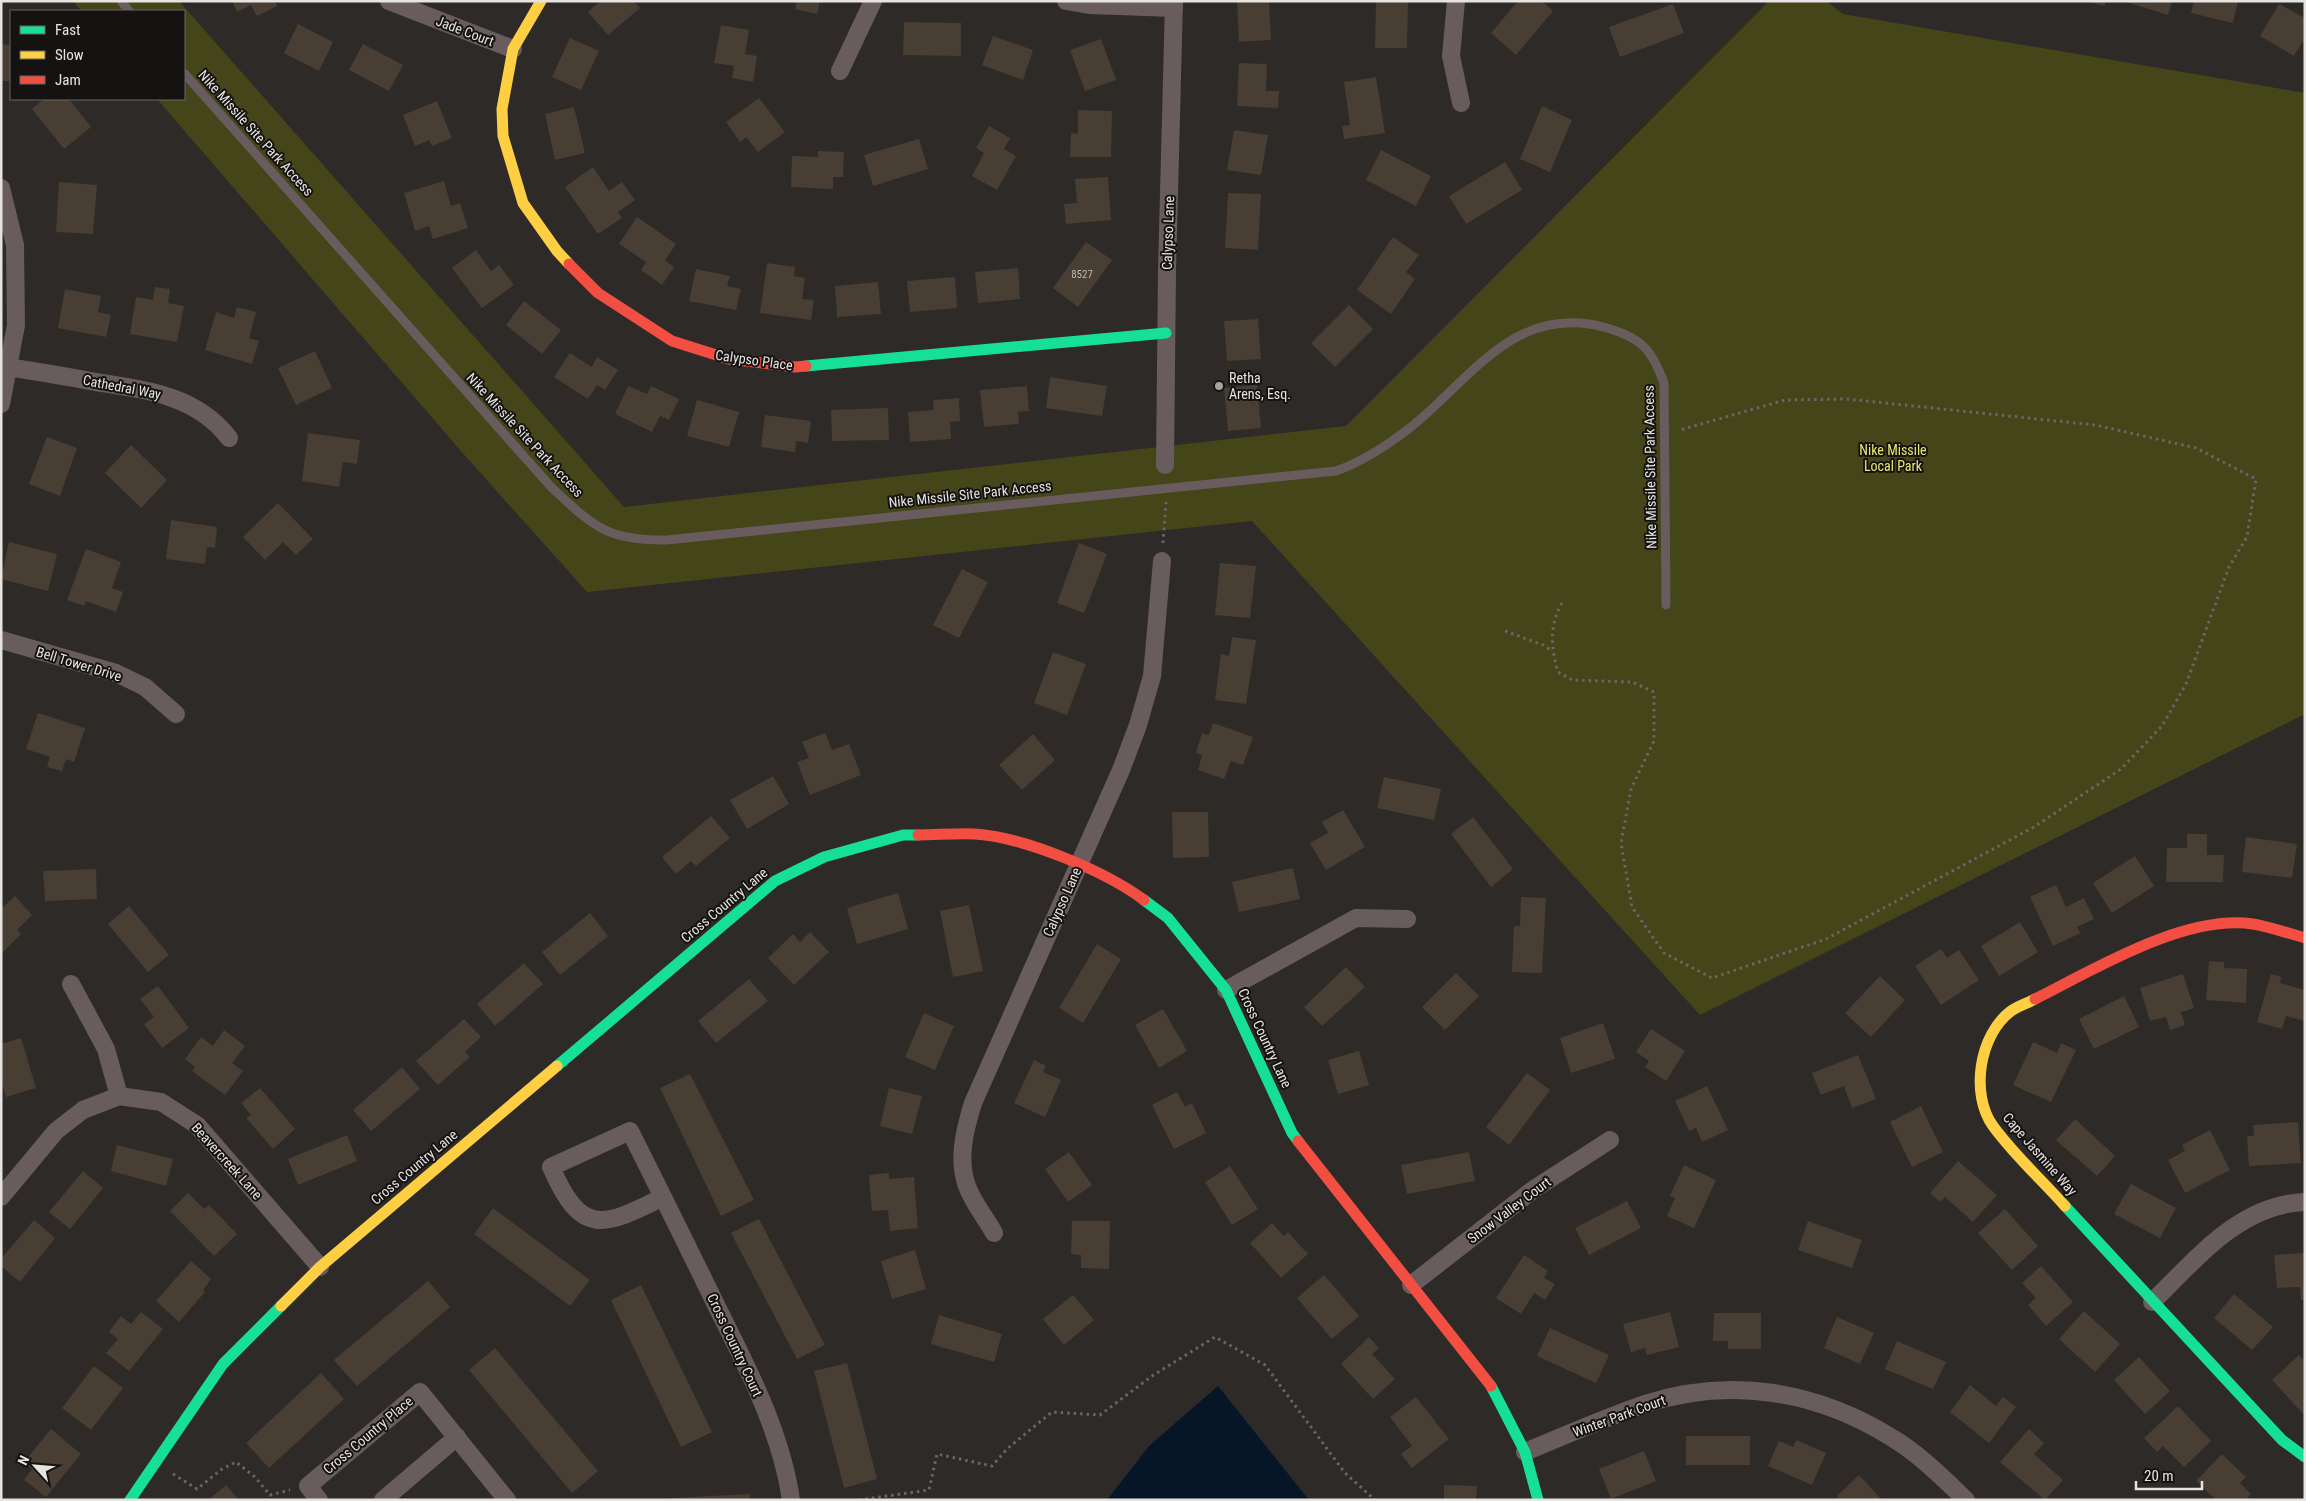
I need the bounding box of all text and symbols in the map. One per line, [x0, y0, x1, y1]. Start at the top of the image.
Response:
legend [10, 10, 185, 100]
street label: Jade Court [434, 13, 496, 49]
text: Fast [55, 21, 80, 39]
text: Slow [55, 46, 84, 64]
street label: Nike Missile Site Park Access [195, 67, 317, 199]
text: Jam [55, 71, 81, 89]
street label: Calypso Lane [1159, 195, 1177, 270]
house number: 8527 [1071, 268, 1093, 281]
street label: Calypso Place [714, 347, 794, 373]
street label: Nike Missile Site Park Access [463, 370, 587, 500]
place label: Retha Arens, Esq. [1229, 370, 1291, 402]
street label: Cathedral Way [82, 372, 162, 402]
marker: Retha Arens, Esq. [1213, 380, 1225, 392]
street label: Nike Missile Site Park Access [1641, 385, 1659, 549]
park label: Nike Missile Local Park [1859, 442, 1927, 474]
street label: Nike Missile Site Park Access [888, 477, 1052, 511]
street label: Bell Tower Drive [34, 643, 124, 685]
street label: Cross Country Lane [678, 864, 771, 946]
street label: Calypso Lane [1040, 865, 1085, 939]
street label: Cross Country Lane [1235, 986, 1295, 1091]
street label: Cape Jasmine Way [2000, 1109, 2080, 1199]
street label: Beavercreek Lane [188, 1119, 266, 1203]
street label: Cross Country Lane [368, 1126, 461, 1208]
street label: Snow Valley Court [1464, 1174, 1554, 1246]
street label: Cross Country Court [704, 1291, 766, 1399]
street label: Winter Park Court [1570, 1392, 1668, 1440]
street label: Cross Country Place [320, 1393, 416, 1477]
north arrow [10, 1441, 60, 1491]
text: N [14, 1453, 32, 1468]
scale bar [2136, 1458, 2202, 1490]
text: 20 m [2144, 1467, 2174, 1485]

